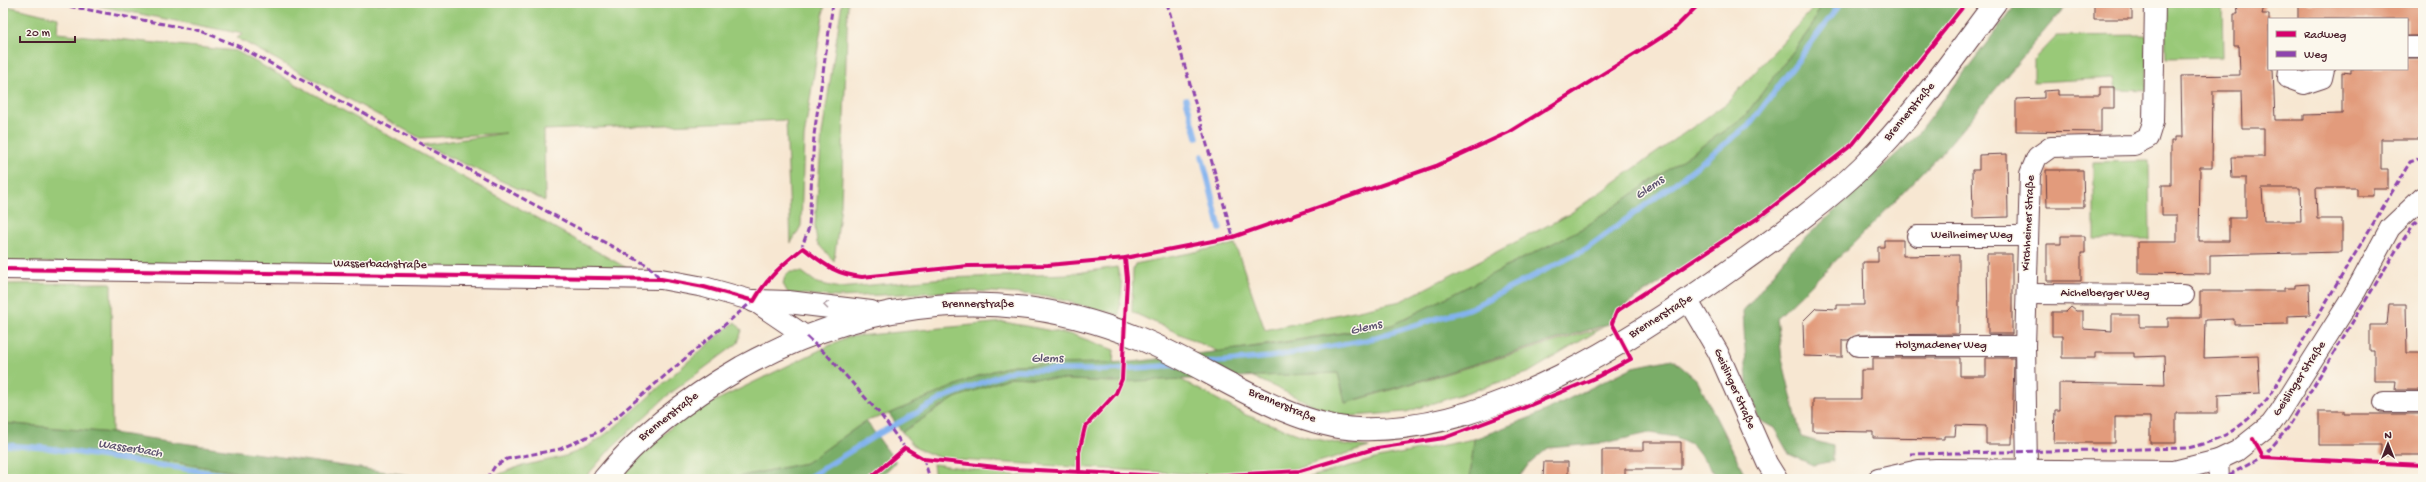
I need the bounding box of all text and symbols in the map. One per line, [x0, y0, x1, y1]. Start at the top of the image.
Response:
scale bar [20, 18, 75, 44]
legend [2268, 18, 2408, 70]
text: 20 m [26, 27, 51, 41]
text: Radweg [2304, 29, 2346, 43]
text: Weg [2304, 49, 2327, 63]
street label: Brennerstraße [1881, 79, 1939, 145]
water label: Glems [1633, 172, 1668, 203]
street label: Kirchheimer Straße [2020, 174, 2039, 271]
street label: Weilheimer Weg [1931, 229, 2013, 243]
street label: Wasserbachstraße [333, 257, 428, 273]
street label: Aichelberger Weg [2060, 287, 2150, 301]
street label: Brennerstraße [1626, 292, 1696, 343]
street label: Brennerstraße [941, 298, 1015, 312]
one-way arrow [823, 301, 829, 310]
water label: Glems [1349, 317, 1384, 339]
street label: Geislinger Straße [2271, 338, 2330, 419]
street label: Holzmadener Weg [1895, 339, 1987, 353]
street label: Geislinger Straße [1710, 347, 1758, 432]
water label: Glems [1031, 351, 1064, 367]
street label: Brennerstraße [1245, 385, 1319, 427]
street label: Brennerstraße [635, 389, 702, 445]
north arrow [2368, 424, 2408, 464]
text: N [2384, 430, 2392, 442]
water label: Wasserbach [97, 437, 164, 462]

